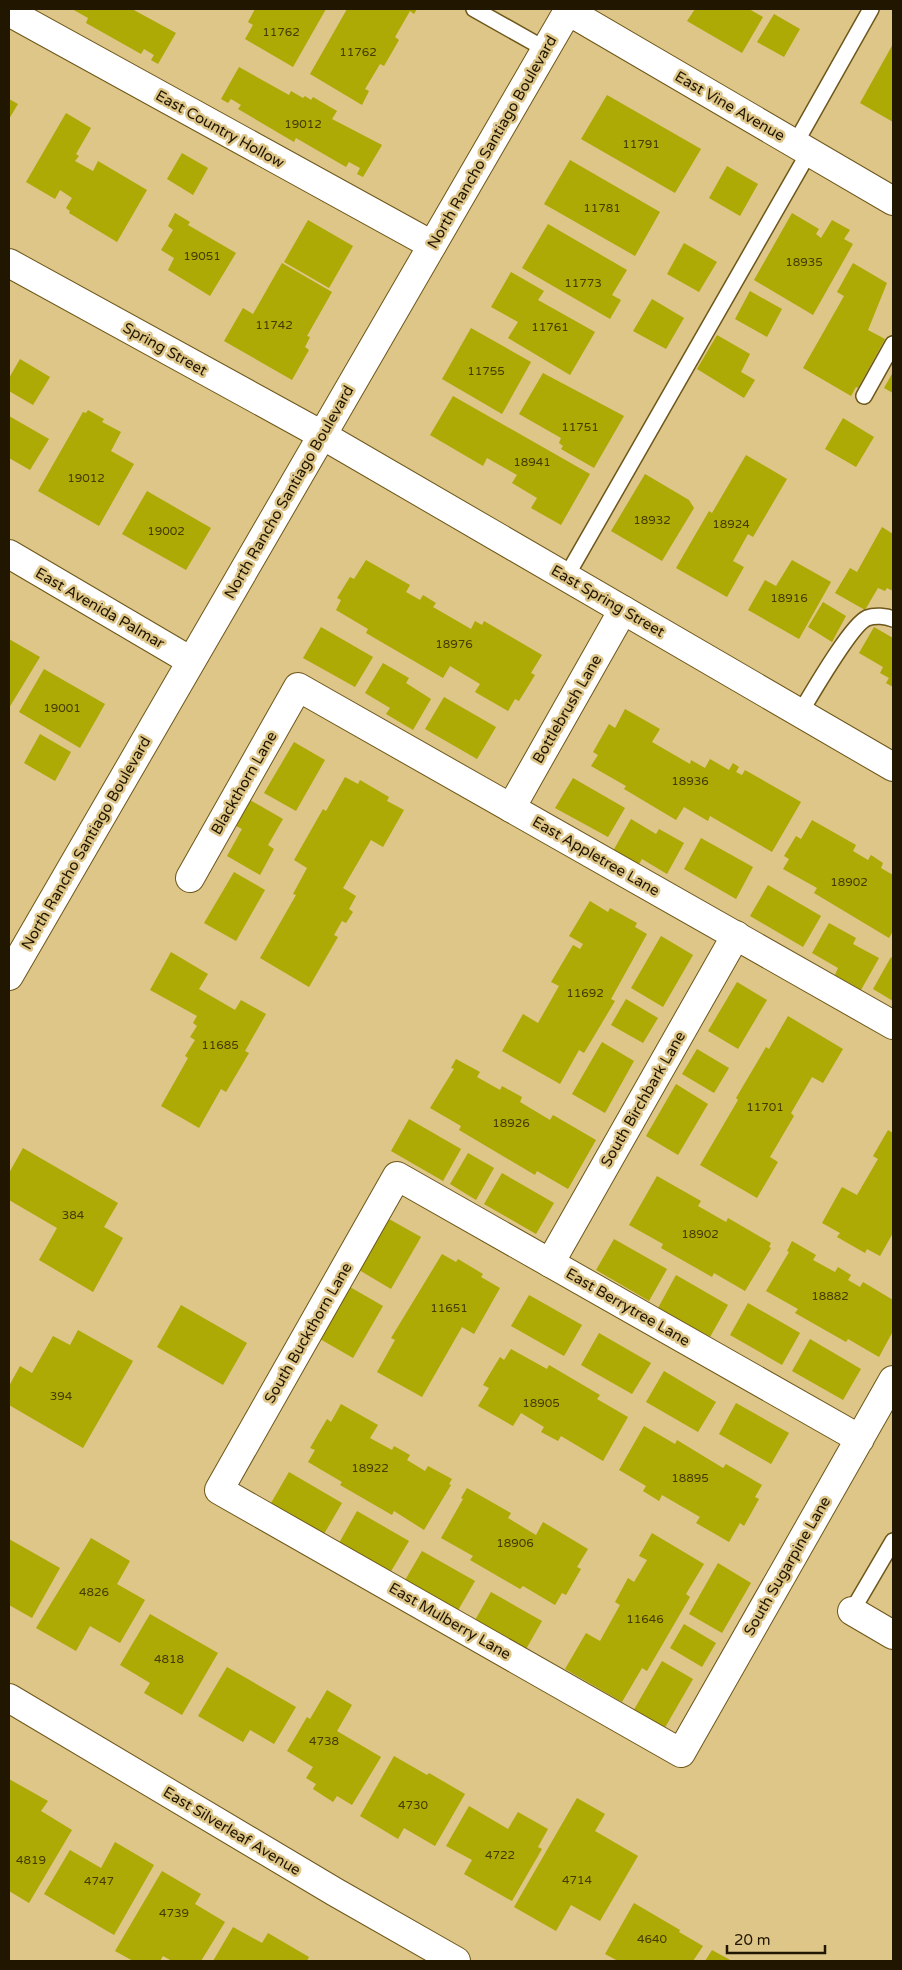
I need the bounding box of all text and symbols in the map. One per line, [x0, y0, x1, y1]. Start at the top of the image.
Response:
house number: 11762 [262, 25, 300, 39]
street label: North Rancho Santiago Boulevard [423, 32, 561, 252]
house number: 11762 [339, 45, 377, 59]
street label: East Vine Avenue [672, 67, 788, 145]
street label: East Country Hollow [153, 86, 287, 172]
house number: 19012 [284, 117, 322, 131]
house number: 11791 [622, 137, 660, 151]
house number: 11781 [583, 201, 621, 215]
house number: 19051 [183, 249, 221, 263]
house number: 18935 [785, 255, 823, 269]
house number: 11773 [564, 276, 602, 290]
street label: Spring Street [120, 318, 210, 380]
house number: 11742 [255, 318, 293, 332]
house number: 11761 [531, 320, 569, 334]
house number: 11755 [467, 364, 505, 378]
street label: North Rancho Santiago Boulevard [220, 382, 358, 602]
house number: 11751 [561, 420, 599, 434]
house number: 18941 [513, 455, 551, 469]
house number: 19012 [67, 471, 105, 485]
house number: 18932 [633, 513, 671, 527]
house number: 18924 [712, 517, 750, 531]
house number: 19002 [147, 524, 185, 538]
street label: East Spring Street [548, 561, 668, 641]
street label: East Avenida Palmar [32, 564, 168, 652]
house number: 18916 [770, 591, 808, 605]
house number: 18976 [435, 637, 473, 651]
street label: Bottlebrush Lane [529, 652, 605, 766]
house number: 19001 [43, 701, 81, 715]
street label: Blackthorn Lane [207, 728, 281, 838]
street label: North Rancho Santiago Boulevard [17, 733, 155, 953]
house number: 18936 [671, 774, 709, 788]
street label: East Appletree Lane [529, 812, 663, 900]
house number: 18902 [830, 875, 868, 889]
house number: 11692 [566, 986, 604, 1000]
street label: South Birchbark Lane [597, 1028, 689, 1170]
house number: 11685 [201, 1038, 239, 1052]
house number: 11701 [746, 1100, 784, 1114]
house number: 18926 [492, 1116, 530, 1130]
house number: 384 [62, 1208, 85, 1222]
house number: 18902 [681, 1227, 719, 1241]
street label: South Buckthorn Lane [260, 1260, 356, 1406]
street label: East Berrytree Lane [563, 1264, 693, 1350]
house number: 18882 [811, 1289, 849, 1303]
house number: 11651 [430, 1301, 468, 1315]
house number: 394 [50, 1389, 73, 1403]
house number: 18905 [522, 1396, 560, 1410]
house number: 18922 [351, 1461, 389, 1475]
house number: 18895 [671, 1471, 709, 1485]
street label: South Sugarpine Lane [740, 1493, 834, 1639]
house number: 18906 [496, 1536, 534, 1550]
street label: East Mulberry Lane [386, 1579, 514, 1663]
house number: 4826 [79, 1585, 109, 1599]
house number: 11646 [626, 1612, 664, 1626]
house number: 4818 [154, 1652, 184, 1666]
house number: 4738 [309, 1734, 339, 1748]
street label: East Silverleaf Avenue [160, 1783, 304, 1879]
house number: 4730 [398, 1798, 429, 1812]
house number: 4722 [485, 1848, 515, 1862]
house number: 4819 [16, 1853, 46, 1867]
house number: 4714 [562, 1873, 593, 1887]
house number: 4747 [84, 1874, 114, 1888]
house number: 4739 [159, 1906, 189, 1920]
scale bar [727, 1922, 824, 1954]
text: 20 m [734, 1931, 771, 1949]
house number: 4640 [637, 1932, 668, 1946]

